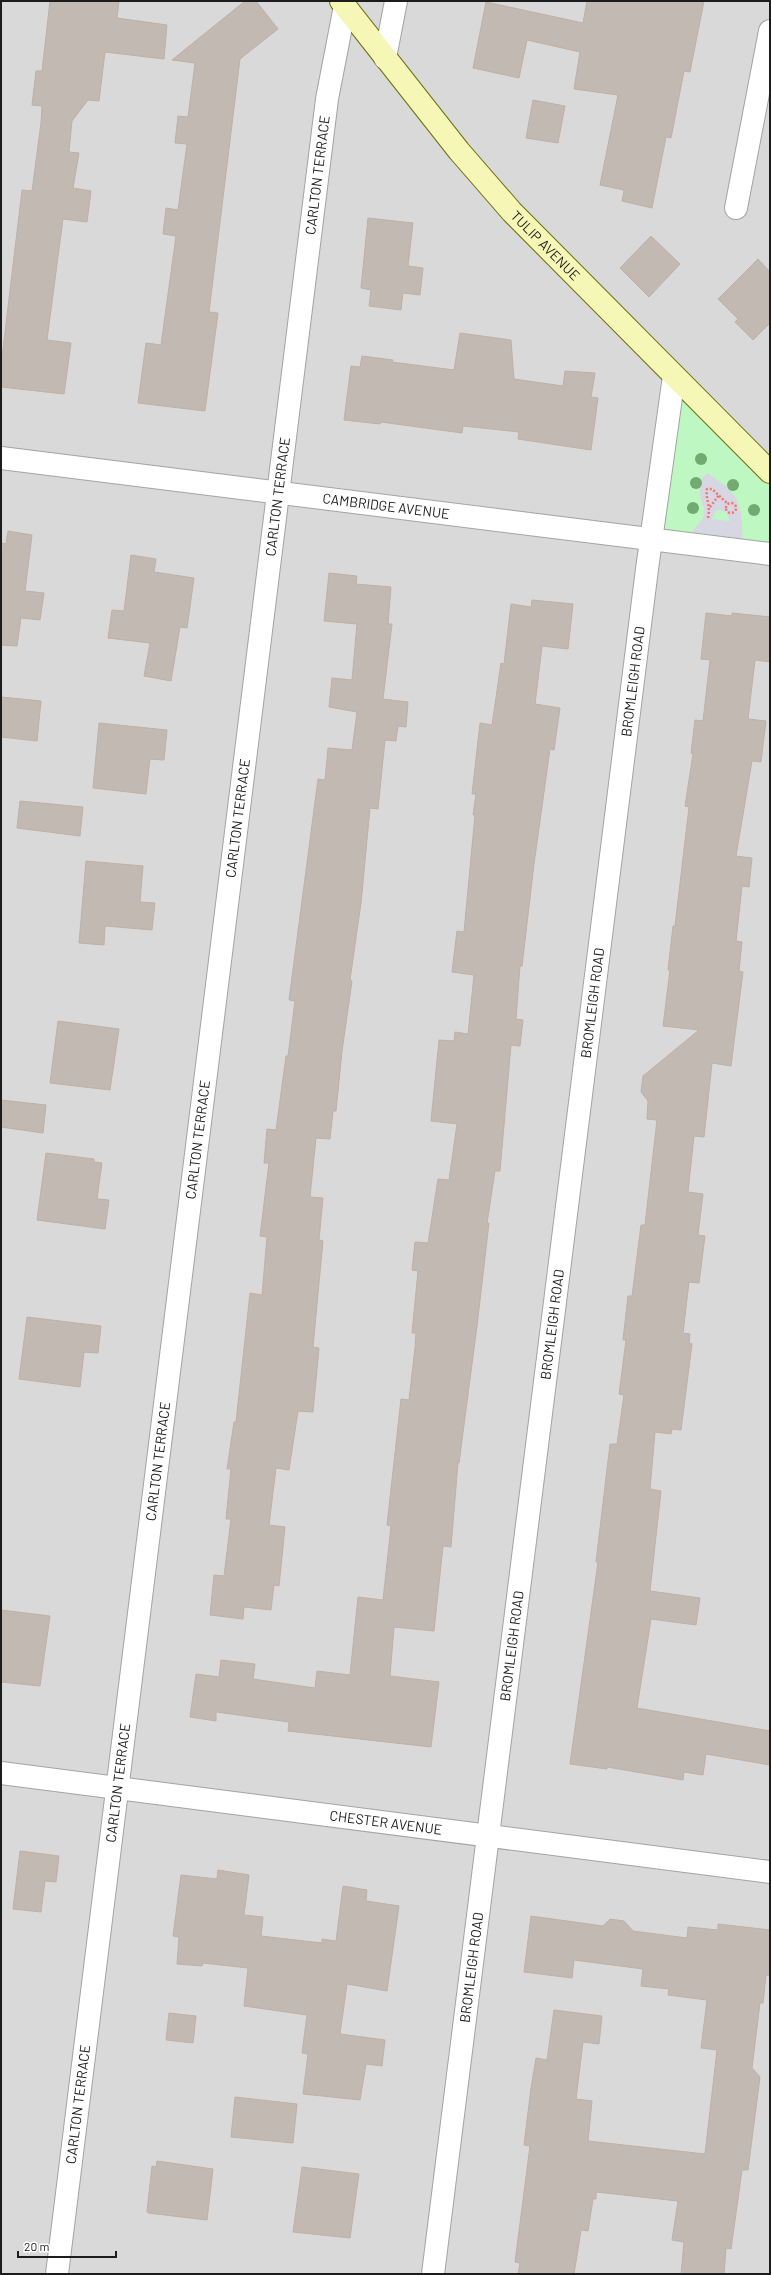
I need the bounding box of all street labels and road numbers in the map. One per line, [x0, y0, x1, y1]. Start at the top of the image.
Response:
street label: CARLTON TERRACE [301, 114, 333, 236]
street label: TULIP AVENUE [508, 207, 584, 284]
street label: CARLTON TERRACE [261, 436, 293, 557]
street label: CAMBRIDGE AVENUE [322, 489, 451, 522]
street label: BROMLEIGH ROAD [617, 625, 648, 738]
street label: CARLTON TERRACE [221, 758, 253, 879]
street label: BROMLEIGH ROAD [577, 947, 607, 1059]
street label: CARLTON TERRACE [181, 1079, 213, 1200]
street label: BROMLEIGH ROAD [536, 1268, 567, 1381]
street label: CARLTON TERRACE [142, 1401, 173, 1522]
street label: BROMLEIGH ROAD [496, 1590, 527, 1702]
street label: CARLTON TERRACE [102, 1722, 133, 1843]
street label: CHESTER AVENUE [329, 1806, 443, 1838]
street label: BROMLEIGH ROAD [456, 1911, 486, 2024]
street label: CARLTON TERRACE [62, 2044, 93, 2165]

